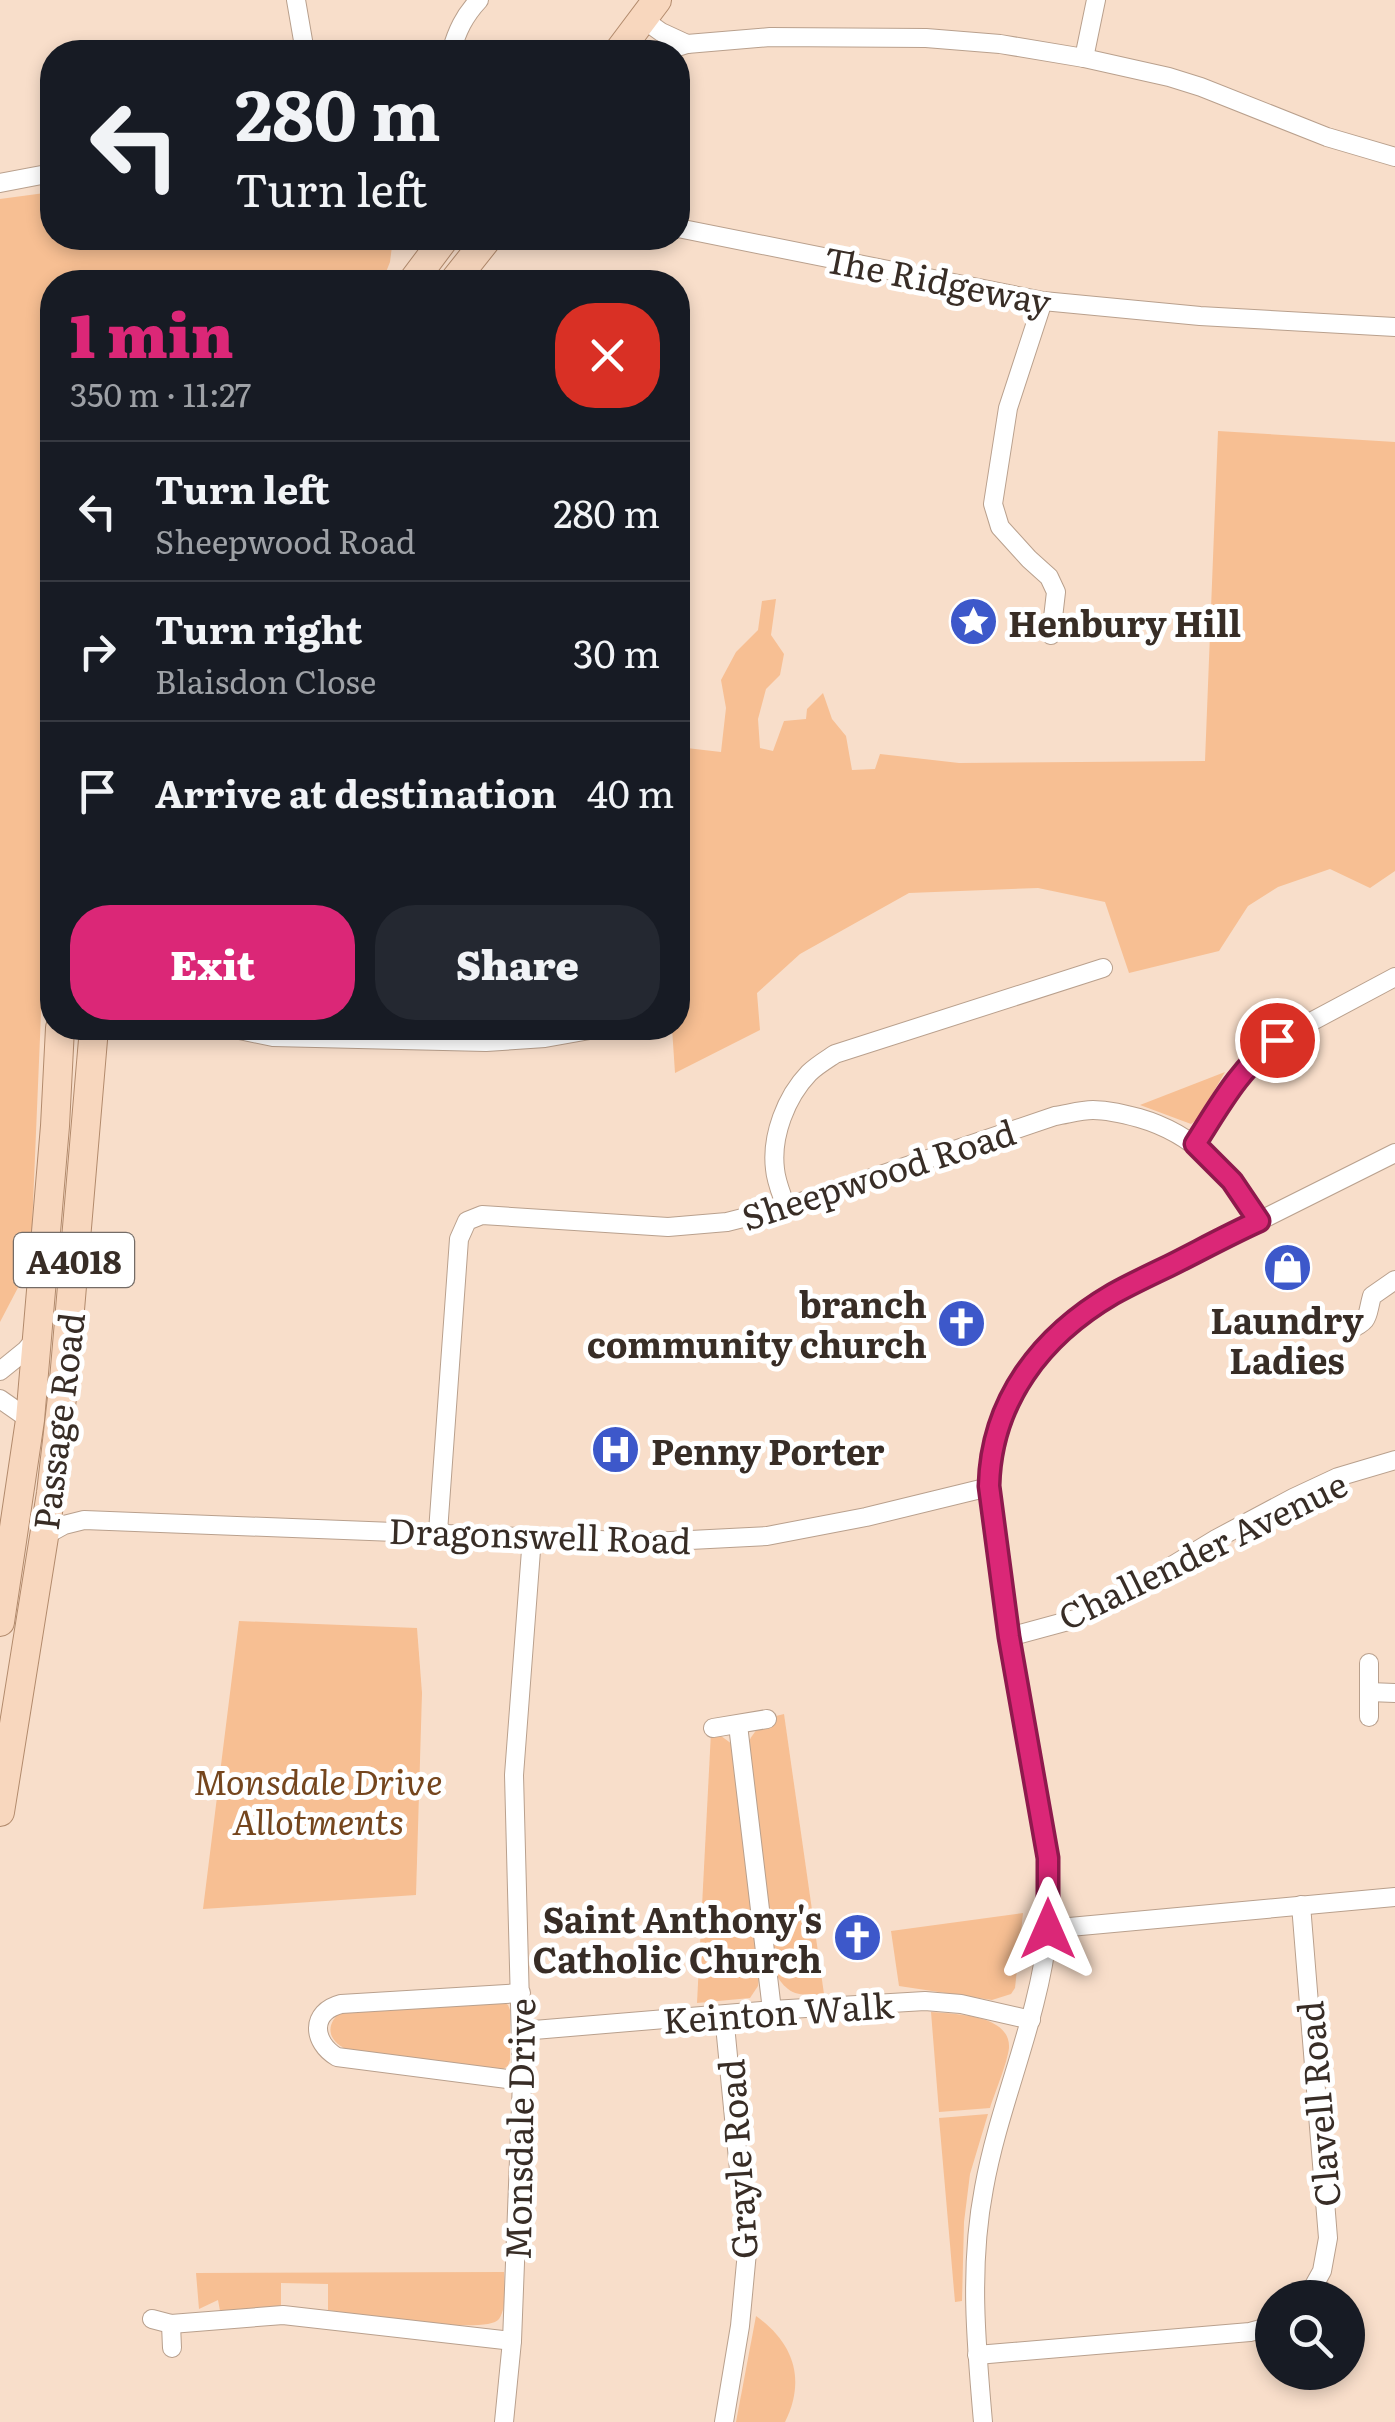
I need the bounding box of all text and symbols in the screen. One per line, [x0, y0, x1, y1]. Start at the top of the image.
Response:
text: 280 m [235, 59, 441, 163]
icon: left [70, 80, 200, 210]
text: Turn left [235, 154, 427, 221]
street label: The Ridgeway [820, 232, 1057, 327]
text: 1 min [70, 287, 234, 376]
button: close [555, 303, 660, 408]
text: 350 m · 11:27 [70, 369, 251, 417]
text: Turn left [155, 459, 330, 516]
text: 280 m [553, 483, 660, 540]
icon: left [70, 484, 125, 539]
text: Sheepwood Road [155, 516, 416, 564]
place icon: Henbury Hill [947, 596, 999, 648]
place label: Henbury Hill [1008, 596, 1241, 648]
text: Turn right [155, 599, 362, 656]
text: 30 m [573, 623, 660, 680]
icon: right [70, 624, 125, 679]
text: Blaisdon Close [155, 656, 376, 704]
text: Arrive at destination [155, 763, 557, 820]
text: 40 m [587, 763, 674, 820]
icon: arrive [70, 764, 125, 819]
button: Exit [70, 905, 355, 1020]
button: Share [375, 905, 660, 1020]
pin [1235, 998, 1320, 1083]
icon: arrive [1250, 1013, 1305, 1068]
street label: Sheepwood Road [734, 1104, 1022, 1242]
road number: A4018 [14, 1233, 134, 1287]
shop icon: Laundry Ladies [1261, 1241, 1313, 1293]
place label: branch community church [587, 1277, 927, 1369]
place label: Laundry Ladies [1210, 1293, 1364, 1385]
church icon: branch community church [936, 1297, 988, 1349]
street label: Passage Road [18, 1309, 96, 1533]
hospital icon: Penny Porter [590, 1424, 642, 1476]
place label: Penny Porter [651, 1424, 884, 1476]
street label: Challender Avenue [1049, 1457, 1355, 1641]
street label: Dragonswell Road [388, 1503, 692, 1565]
park label: Monsdale Drive Allotments [193, 1754, 443, 1846]
position arrow [996, 1877, 1100, 1981]
place label: Saint Anthony's Catholic Church [533, 1892, 822, 1984]
church icon: Saint Anthony's Catholic Church [831, 1912, 883, 1964]
street label: Keinton Walk [661, 1977, 896, 2045]
street label: Monsdale Drive [490, 1998, 546, 2260]
street label: Clavell Road [1282, 1999, 1352, 2209]
street label: Grayle Road [703, 2057, 769, 2261]
map controls [1255, 2280, 1365, 2390]
button: search [1255, 2280, 1365, 2390]

